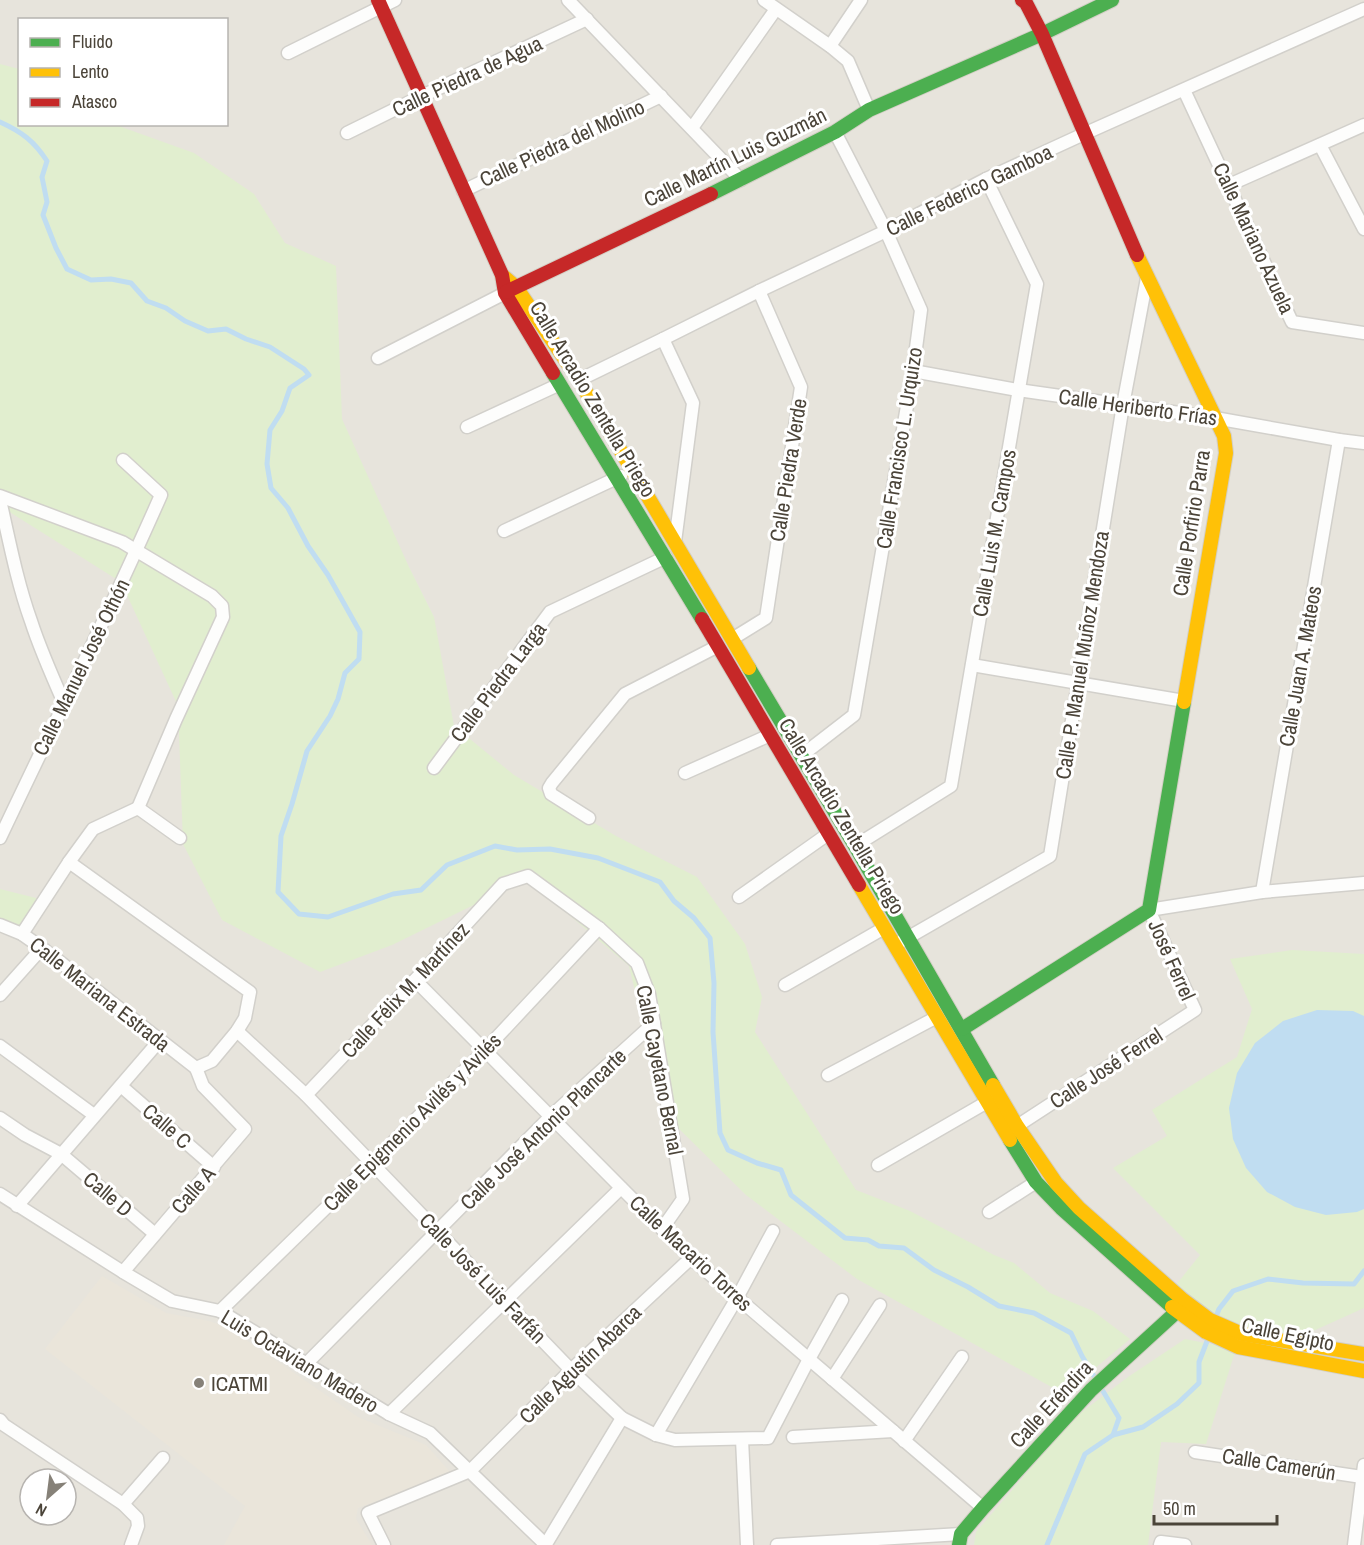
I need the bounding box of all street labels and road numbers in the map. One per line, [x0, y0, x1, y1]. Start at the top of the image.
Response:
street label: Calle Piedra de Agua [387, 28, 547, 124]
street label: Calle Piedra del Molino [475, 92, 649, 194]
street label: Calle Martín Luis Guzmán [639, 100, 831, 214]
street label: Calle Federico Gamboa [881, 137, 1058, 243]
street label: Calle Mariano Azuela [1206, 158, 1302, 319]
street label: Calle Arcadio Zentella Priego [523, 296, 663, 502]
street label: Calle Francisco L. Urquizo [869, 345, 929, 551]
street label: Calle Heriberto Frías [1057, 382, 1219, 432]
street label: Calle Piedra Verde [762, 396, 814, 544]
street label: Calle Luis M. Campos [965, 447, 1023, 619]
street label: Calle Porfirio Parra [1165, 448, 1217, 598]
street label: Calle P. Manuel Muñoz Mendoza [1048, 528, 1116, 781]
street label: Calle Manuel José Othón [26, 574, 136, 760]
street label: Calle Juan A. Mateos [1272, 583, 1328, 749]
street label: Calle Piedra Larga [443, 616, 553, 748]
street label: Calle Arcadio Zentella Priego [772, 713, 912, 919]
street label: Calle Félix M. Martínez [334, 915, 476, 1064]
street label: José Ferrel [1141, 915, 1203, 1005]
street label: Calle Mariana Estrada [24, 930, 177, 1058]
street label: Calle Cayetano Bernal [629, 983, 691, 1157]
street label: Calle José Ferrel [1044, 1021, 1168, 1115]
street label: Calle Epigmenio Avilés y Avilés [316, 1026, 508, 1218]
street label: Calle José Antonio Plancarte [453, 1042, 633, 1216]
street label: Calle C [136, 1097, 198, 1155]
street label: Calle A [164, 1160, 222, 1220]
street label: Calle D [77, 1165, 139, 1223]
street label: Calle Macario Torres [623, 1188, 759, 1318]
street label: Calle José Luis Farfán [413, 1206, 553, 1350]
street label: Calle Agustín Abarca [512, 1298, 648, 1430]
street label: Luis Octaviano Madero [216, 1302, 384, 1420]
street label: Calle Egipto [1239, 1310, 1337, 1358]
street label: Calle Eréndira [1003, 1354, 1099, 1454]
street label: Calle Camerún [1220, 1441, 1338, 1487]

